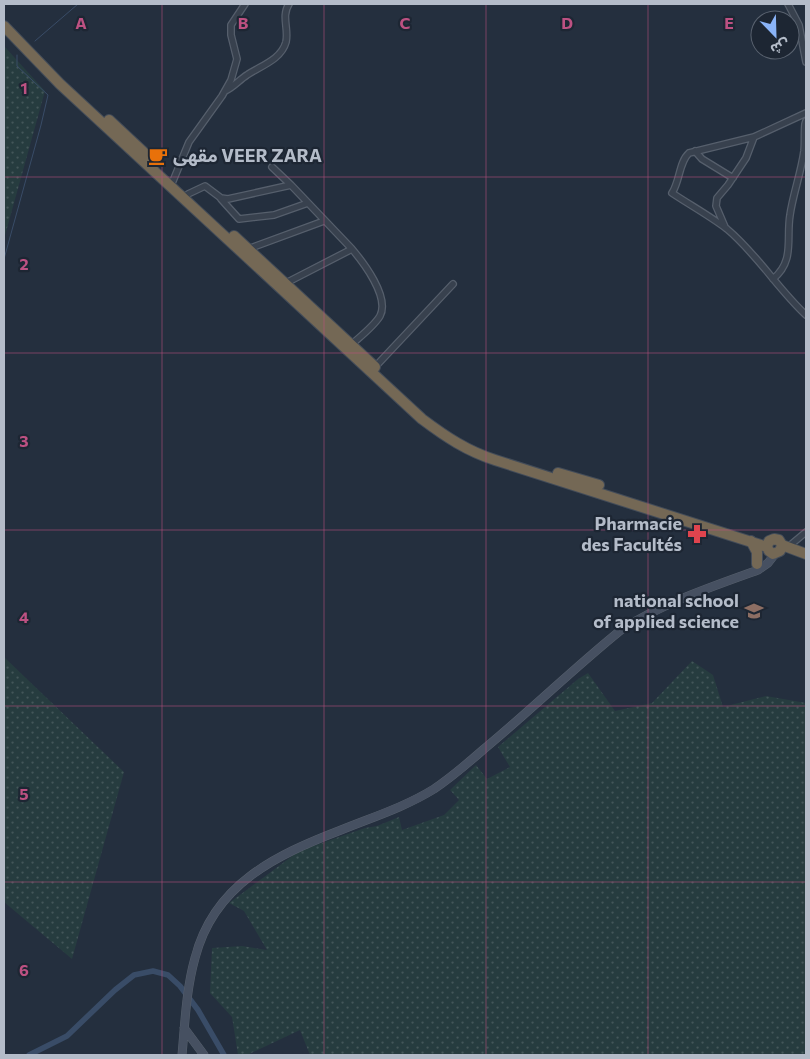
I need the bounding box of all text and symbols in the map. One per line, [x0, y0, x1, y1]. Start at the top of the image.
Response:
north arrow [750, 10, 800, 60]
text: A [75, 13, 87, 32]
text: B [238, 13, 249, 32]
text: C [400, 13, 411, 32]
text: D [561, 13, 573, 32]
text: E [724, 13, 734, 32]
text: ش [768, 36, 792, 59]
text: 1 [20, 78, 28, 97]
place label: مقهى VEER ZARA [173, 144, 322, 166]
cafe icon: مقهى VEER ZARA [147, 145, 169, 167]
text: 2 [19, 254, 29, 273]
text: 3 [19, 431, 29, 450]
place label: Pharmacie des Facultés [581, 512, 682, 555]
pharmacy icon: Pharmacie des Facultés [686, 523, 708, 545]
place label: national school of applied science [593, 589, 739, 632]
school or university icon: national school of applied science [743, 600, 765, 622]
text: 4 [19, 607, 29, 626]
text: 5 [19, 784, 29, 803]
text: 6 [19, 960, 29, 979]

